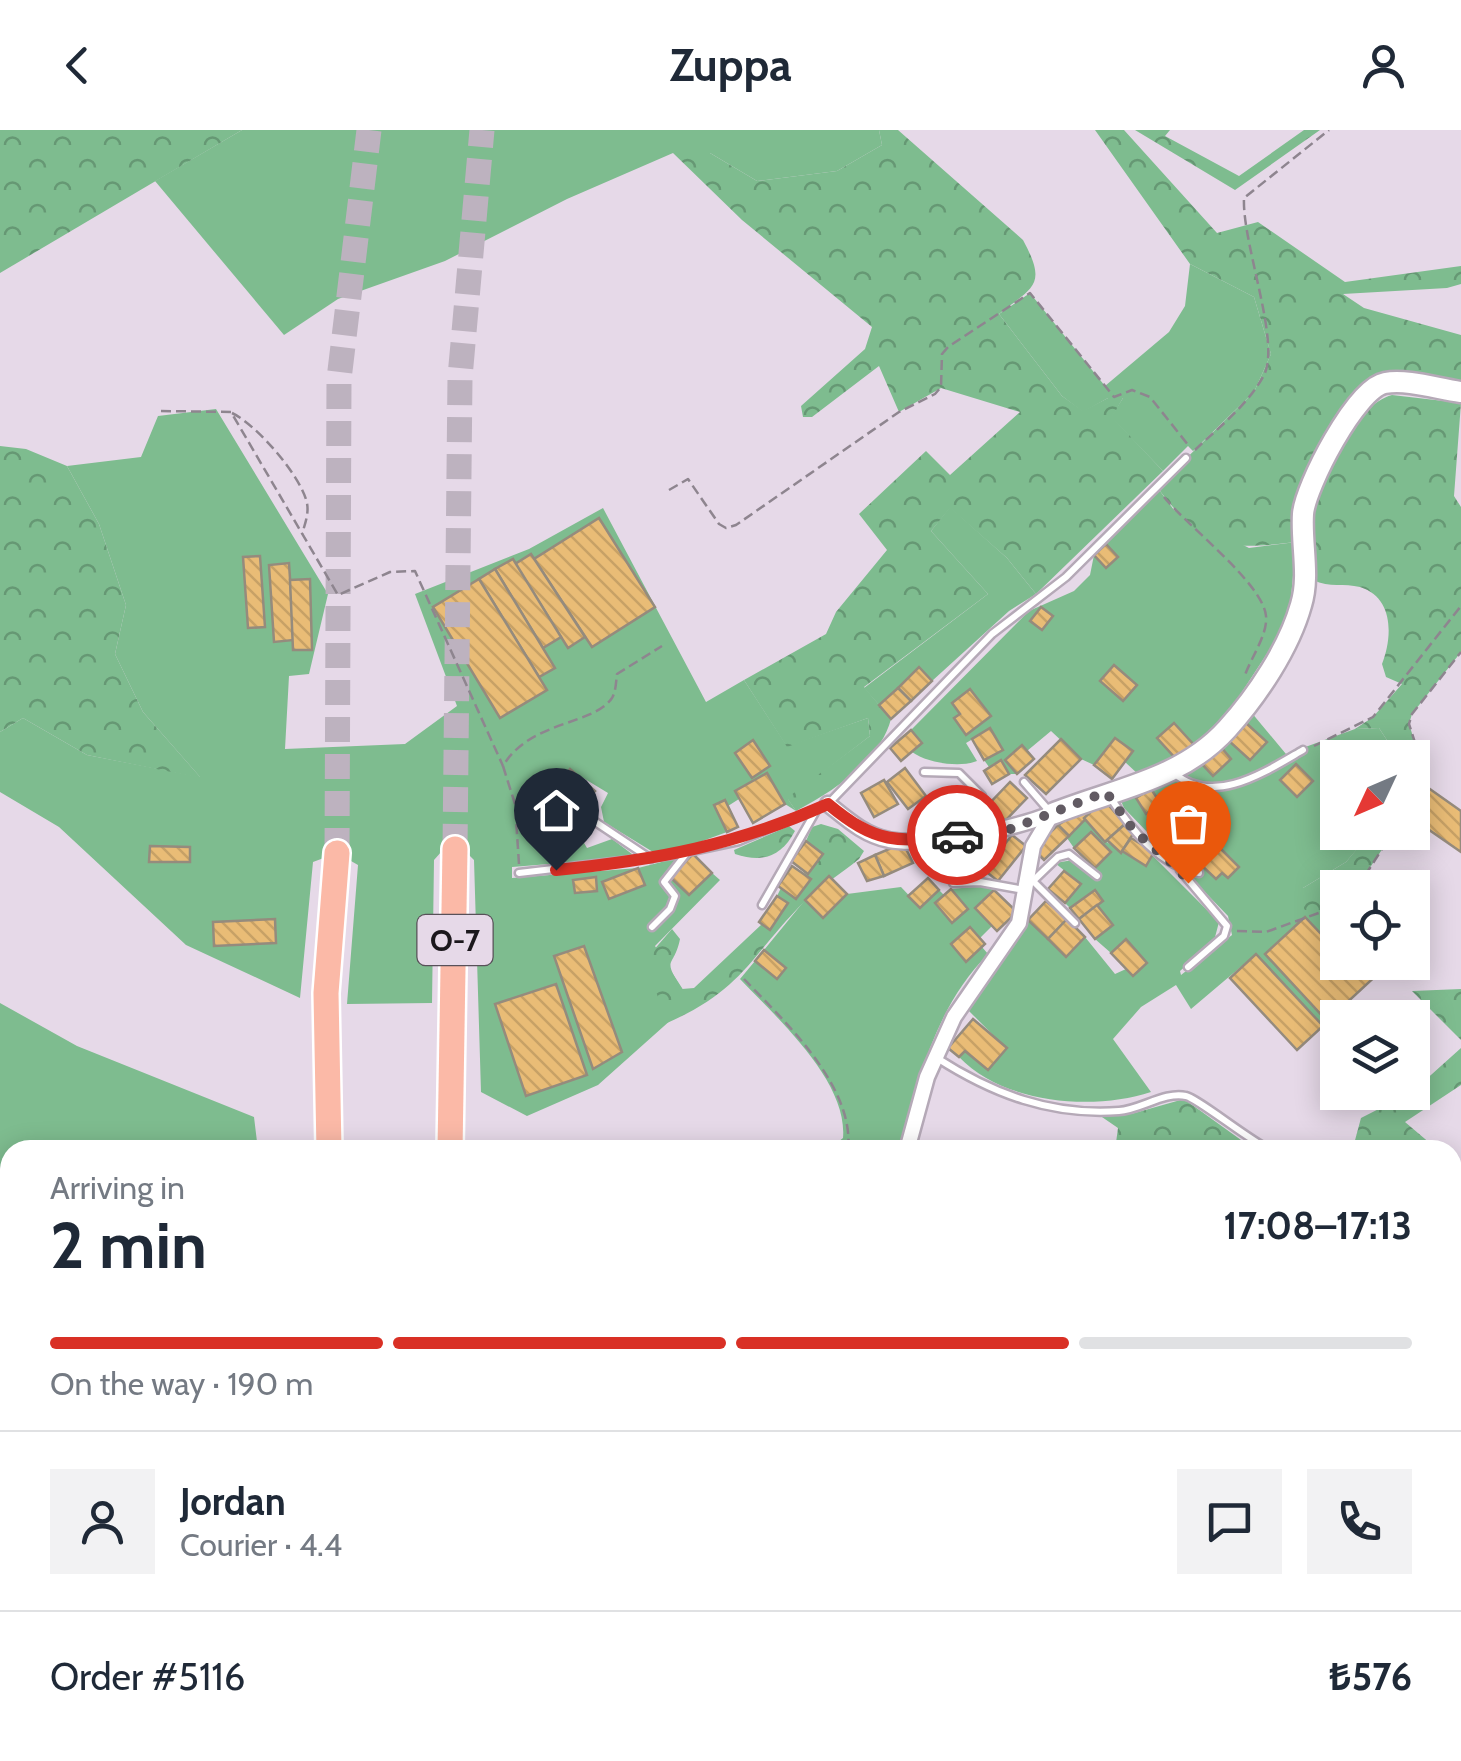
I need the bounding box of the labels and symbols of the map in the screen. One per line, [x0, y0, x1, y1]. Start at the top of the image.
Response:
north arrow [1320, 740, 1430, 850]
pin [514, 768, 599, 871]
pin [1146, 781, 1231, 884]
courier [907, 785, 1007, 885]
road number: O-7 [418, 915, 492, 965]

